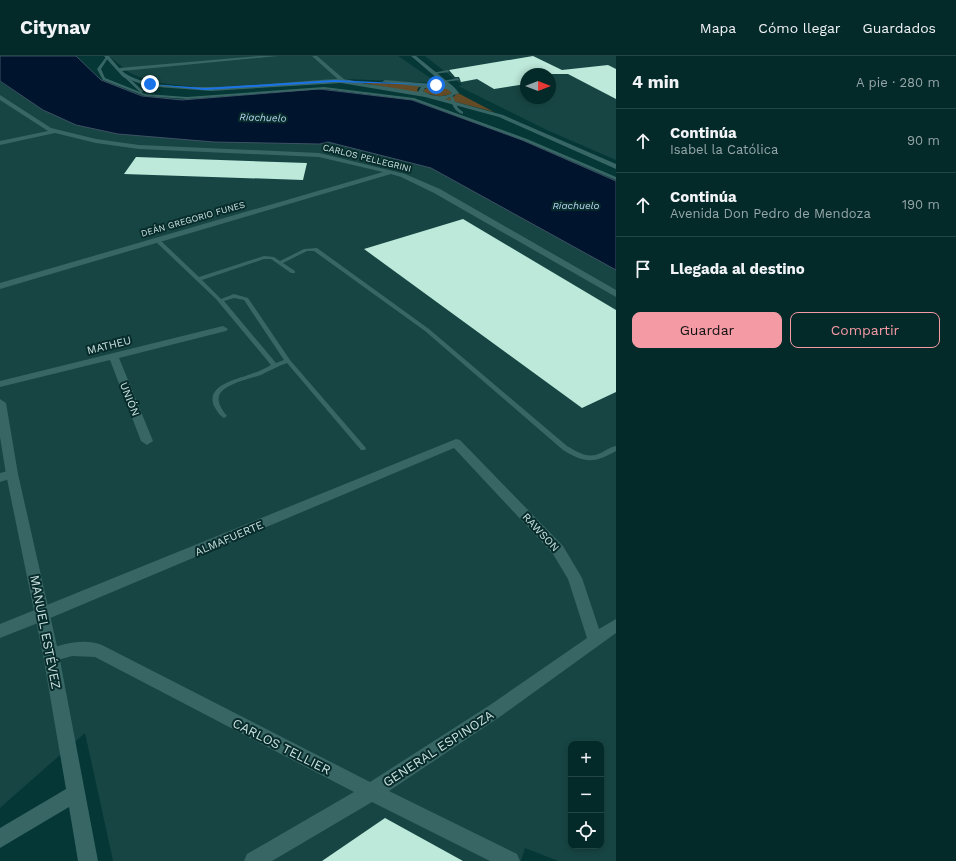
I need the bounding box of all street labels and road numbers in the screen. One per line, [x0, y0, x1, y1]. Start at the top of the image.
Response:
street label: CARLOS PELLEGRINI [322, 142, 412, 174]
street label: DEÁN GREGORIO FUNES [140, 198, 246, 239]
street label: MATHEU [86, 334, 133, 357]
street label: UNIÓN [117, 380, 143, 418]
street label: RAWSON [520, 510, 562, 554]
street label: ALMAFUERTE [193, 518, 265, 559]
street label: MANUEL ESTÉVEZ [27, 574, 65, 690]
street label: GENERAL ESPINOZA [380, 707, 497, 790]
street label: CARLOS TELLIER [230, 715, 334, 778]

